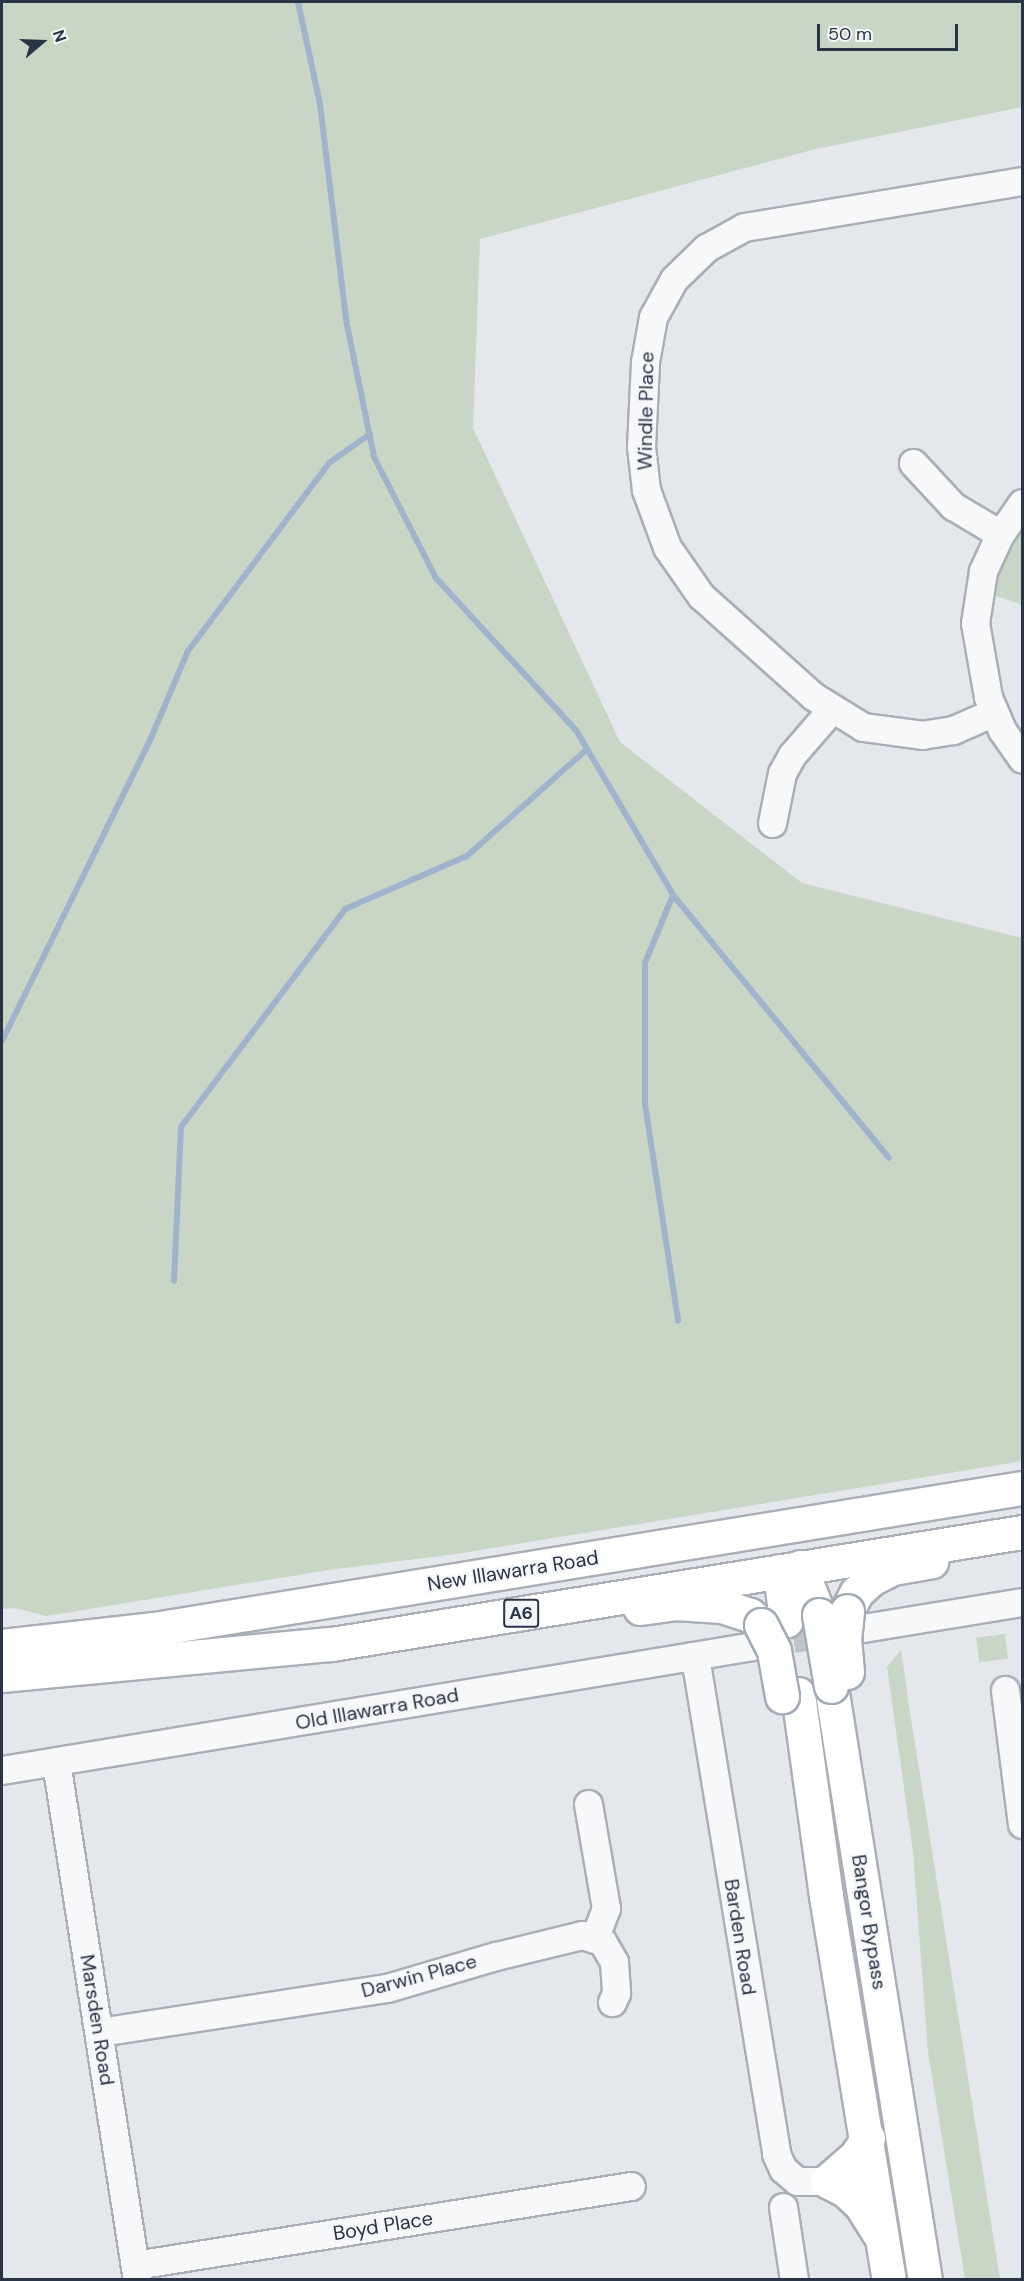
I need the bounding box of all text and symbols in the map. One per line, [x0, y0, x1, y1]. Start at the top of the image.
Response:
north arrow [12, 12, 72, 72]
scale bar [820, 12, 961, 50]
text: 50 m [828, 22, 872, 46]
text: N [48, 27, 71, 45]
street label: Windle Place [633, 351, 659, 471]
street label: New Illawarra Road [426, 1546, 600, 1596]
road number: A6 [503, 1598, 539, 1628]
street label: Old Illawarra Road [293, 1683, 461, 1735]
street label: Bangor Bypass [846, 1853, 892, 1991]
street label: Barden Road [719, 1877, 761, 1997]
street label: Darwin Place [359, 1949, 479, 2003]
street label: Marsden Road [75, 1953, 119, 2087]
street label: Boyd Place [331, 2206, 435, 2246]

